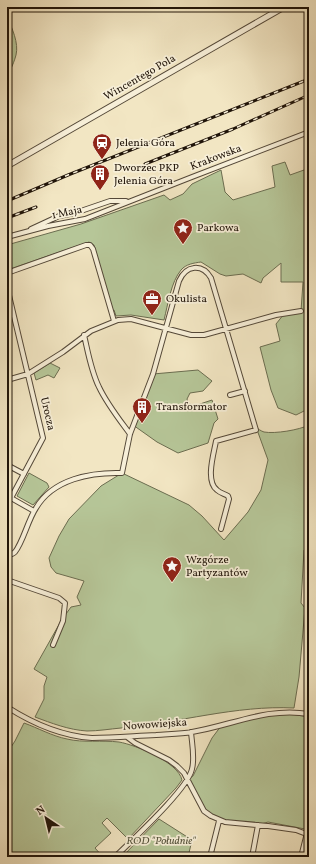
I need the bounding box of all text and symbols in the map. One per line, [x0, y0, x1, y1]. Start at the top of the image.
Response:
street label: Wincentego Pola [101, 51, 179, 105]
station icon: Jelenia Góra [91, 132, 113, 160]
place label: Jelenia Góra [116, 136, 175, 151]
street label: Krakowska [188, 141, 244, 175]
place label: Dworzec PKP Jelenia Góra [114, 161, 179, 189]
building icon: Dworzec PKP Jelenia Góra [89, 163, 111, 191]
street label: 1 Maja [50, 202, 84, 224]
place icon: Parkowa [172, 217, 194, 245]
place label: Parkowa [197, 221, 240, 236]
office icon: Okulista [141, 288, 163, 316]
place label: Okulista [166, 292, 207, 307]
street label: Urocza [36, 396, 58, 433]
building icon: Transformator [131, 396, 153, 424]
place label: Transformator [156, 400, 227, 415]
place label: Wzgórze Partyzantów [186, 553, 248, 581]
place icon: Wzgórze Partyzantów [161, 555, 183, 583]
street label: Nowowiejska [122, 715, 188, 735]
north arrow [26, 798, 66, 838]
text: N [34, 803, 49, 819]
park label: ROD "Południe" [126, 834, 196, 849]

